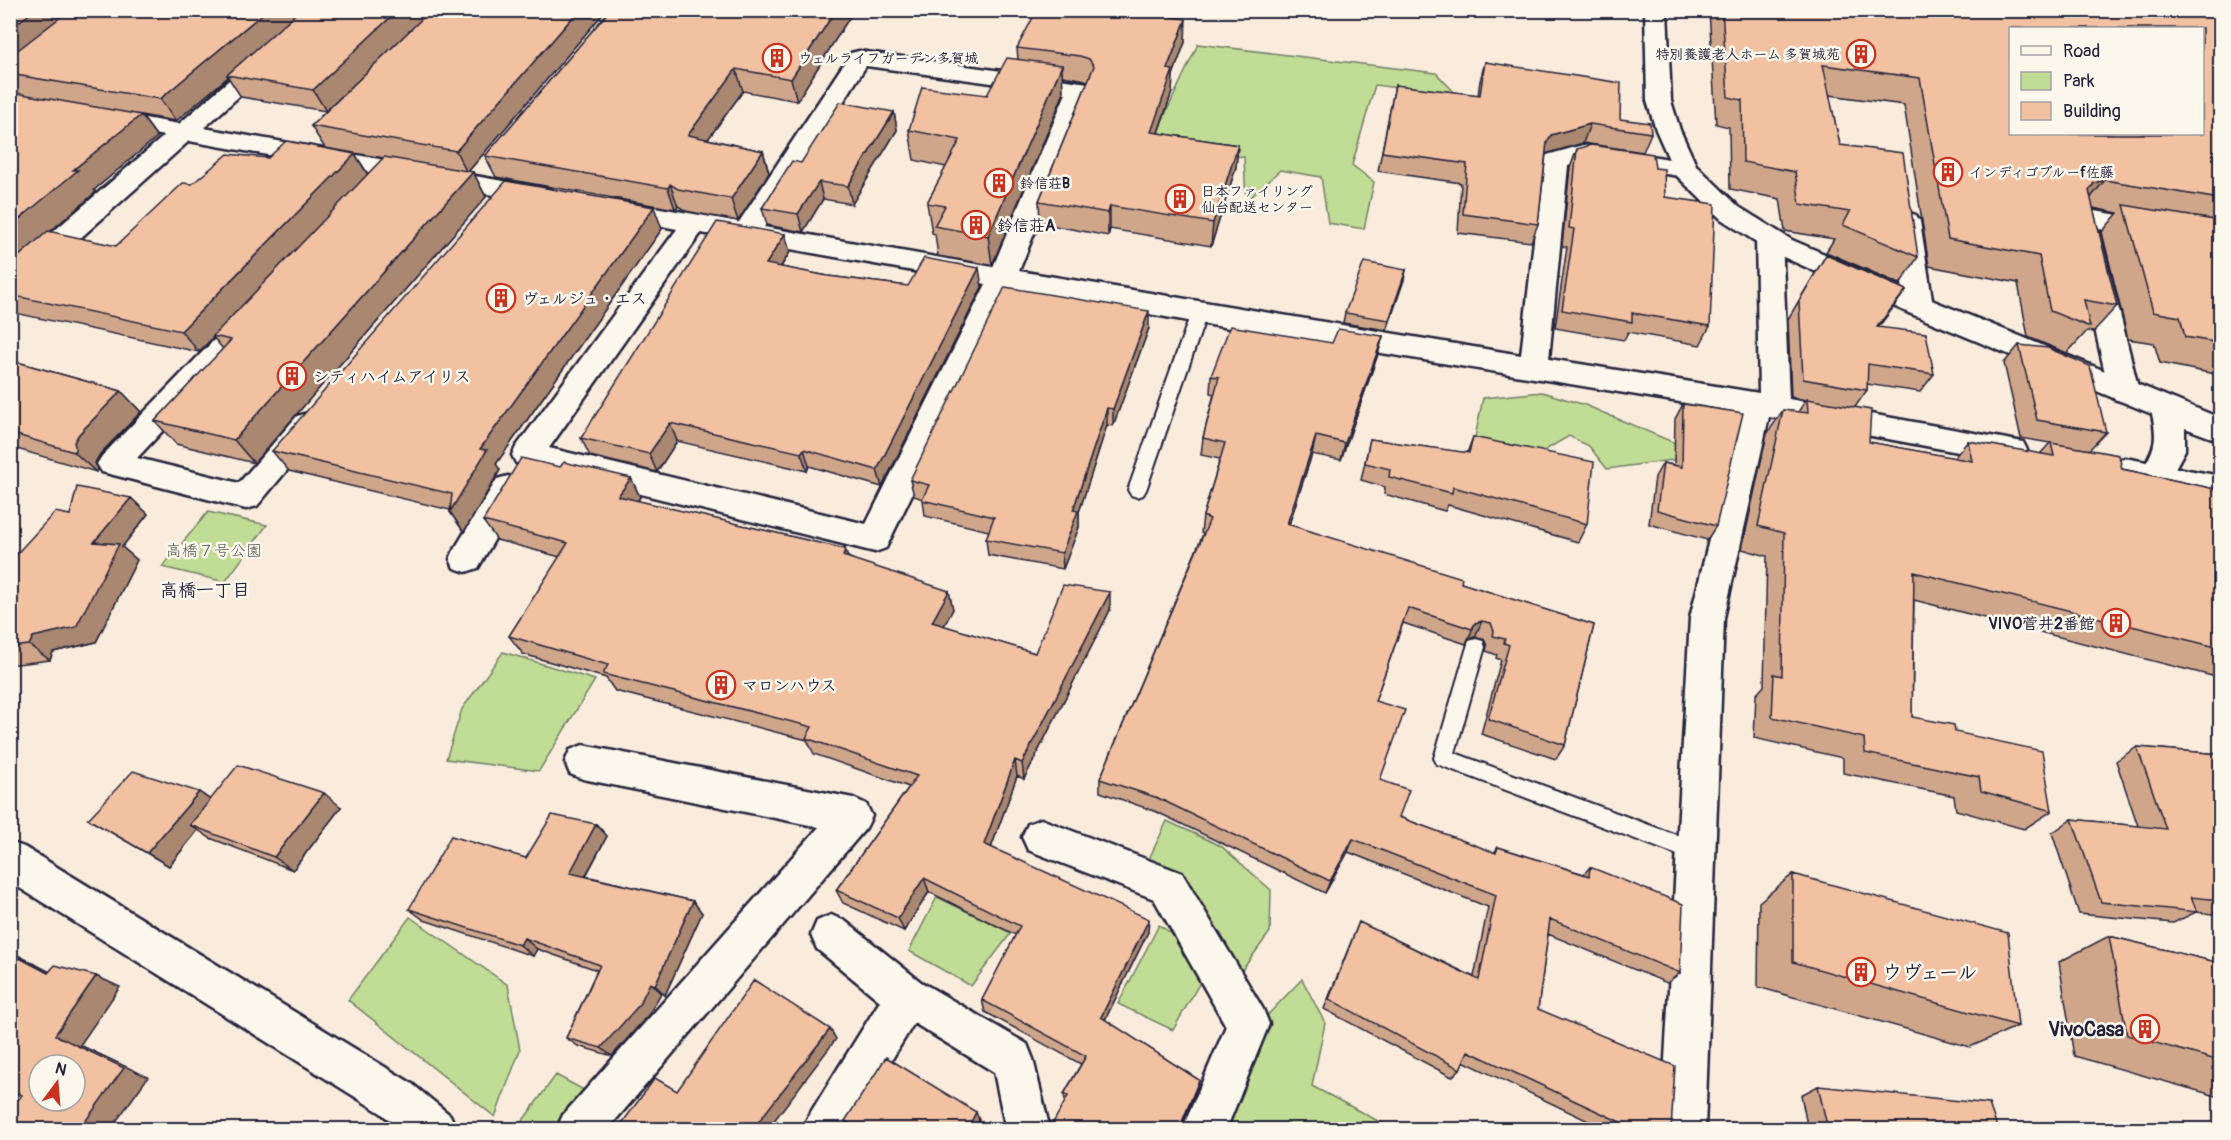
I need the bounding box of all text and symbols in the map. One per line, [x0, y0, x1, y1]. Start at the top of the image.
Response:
legend [2009, 27, 2204, 135]
building icon: 特別養護老人ホーム 多賀城苑 [1845, 38, 1877, 70]
text: Road [2063, 40, 2100, 63]
building icon: ウェルライフガーデン多賀城 [761, 42, 793, 74]
place label: 特別養護老人ホーム 多賀城苑 [1656, 46, 1840, 63]
place label: ウェルライフガーデン多賀城 [798, 50, 979, 67]
text: Park [2063, 70, 2095, 93]
text: Building [2063, 100, 2121, 123]
building icon: インディゴブルーf佐藤 [1932, 156, 1964, 188]
place label: インディゴブルーf佐藤 [1969, 164, 2114, 181]
building icon: 鈴信荘B [983, 167, 1015, 199]
place label: 鈴信荘B [1020, 175, 1070, 192]
building icon: 日本ファイリング 仙台配送センター [1164, 183, 1196, 215]
place label: 日本ファイリング 仙台配送センター [1201, 183, 1313, 216]
building icon: 鈴信荘A [960, 209, 992, 241]
place label: 鈴信荘A [997, 216, 1056, 236]
building icon: ヴェルジュ・エス [485, 282, 517, 314]
place label: ヴェルジュ・エス [522, 289, 647, 309]
building icon: シティハイムアイリス [276, 360, 308, 392]
place label: シティハイムアイリス [313, 367, 470, 387]
park label: 高橋７号公園 [166, 541, 262, 561]
district label: 高橋一丁目 [160, 579, 250, 602]
building icon: VIVO菅井2番館 [2100, 607, 2132, 639]
place label: VIVO菅井2番館 [1988, 614, 2095, 634]
building icon: マロンハウス [705, 669, 737, 701]
place label: マロンハウス [742, 676, 836, 696]
building icon: ウヴェール [1845, 956, 1877, 988]
place label: ウヴェール [1882, 960, 1978, 985]
building icon: VivoCasa [2129, 1013, 2161, 1045]
place label: VivoCasa [2048, 1017, 2124, 1042]
north arrow [27, 1053, 87, 1113]
text: N [53, 1058, 69, 1081]

